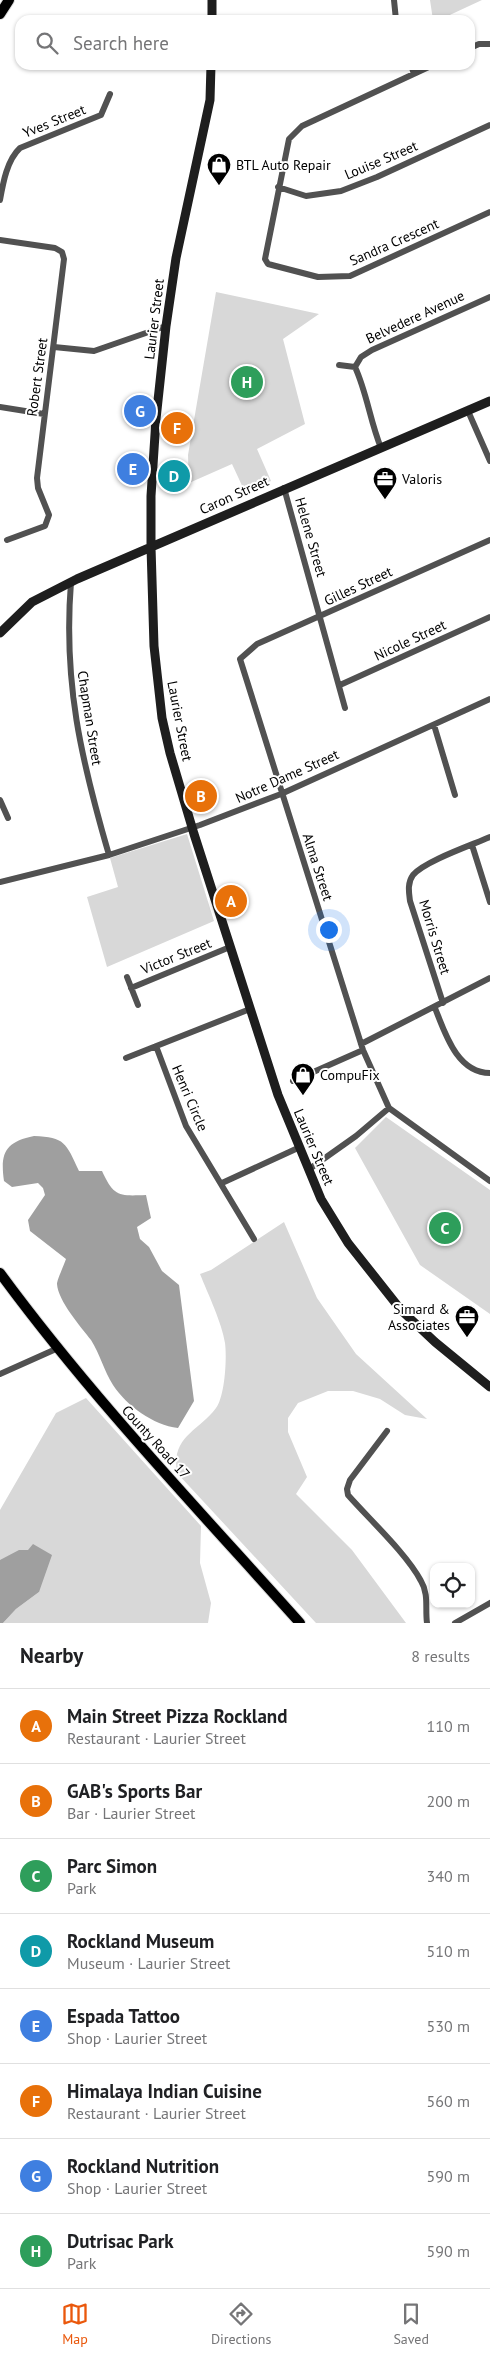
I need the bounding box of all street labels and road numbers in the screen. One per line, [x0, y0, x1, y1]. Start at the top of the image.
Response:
street label: Yves Street [20, 100, 88, 142]
street label: Louise Street [342, 136, 421, 183]
street label: Sandra Crescent [346, 214, 442, 270]
street label: Laurier Street [140, 277, 168, 360]
street label: Belvedere Avenue [363, 286, 467, 348]
street label: Robert Street [23, 336, 51, 417]
street label: Caron Street [196, 472, 272, 518]
street label: Helene Street [291, 495, 331, 579]
street label: Gilles Street [321, 562, 395, 610]
street label: Nicole Street [371, 615, 449, 665]
street label: Chapman Street [74, 669, 106, 767]
street label: Laurier Street [163, 679, 197, 763]
street label: Notre Dame Street [232, 745, 342, 807]
street label: Alma Street [299, 831, 337, 903]
street label: Morris Street [415, 897, 455, 977]
street label: Victor Street [137, 934, 214, 979]
street label: Henri Circle [168, 1062, 212, 1134]
street label: Laurier Street [290, 1106, 338, 1188]
street label: County Road 17 [118, 1401, 194, 1483]

